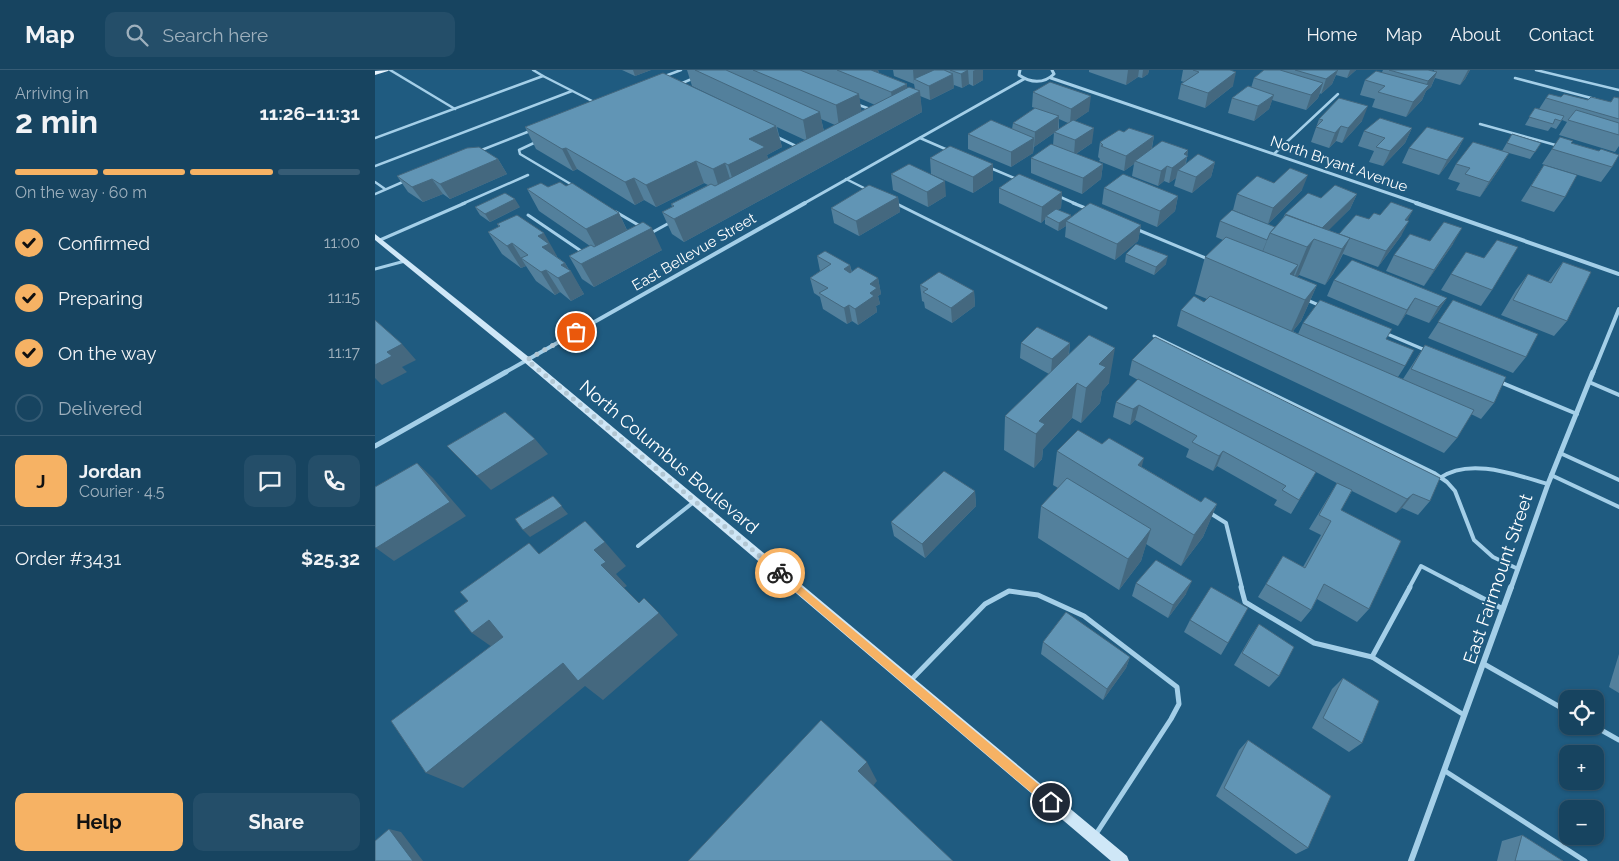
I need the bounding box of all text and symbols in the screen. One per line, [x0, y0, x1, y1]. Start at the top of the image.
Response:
search box [105, 12, 455, 57]
text: Map [25, 20, 75, 49]
icon: search [123, 21, 151, 49]
text: Search here [163, 24, 268, 46]
text: Home [1306, 24, 1357, 45]
text: Map [1385, 24, 1422, 45]
text: About [1450, 24, 1501, 45]
text: Contact [1529, 24, 1594, 45]
text: Arriving in [15, 84, 89, 103]
text: 11:26–11:31 [259, 102, 360, 124]
text: 2 min [15, 103, 98, 140]
street label: North Bryant Avenue [1268, 132, 1410, 196]
text: On the way · 60 m [15, 183, 147, 202]
street label: East Bellevue Street [629, 209, 759, 295]
icon: check [15, 229, 43, 257]
text: Confirmed [58, 232, 150, 254]
text: 11:00 [324, 233, 360, 252]
icon: check [15, 284, 43, 312]
text: Preparing [58, 287, 143, 309]
text: 11:15 [328, 288, 360, 307]
pin [555, 311, 597, 353]
icon: bag [562, 318, 590, 346]
icon: check [15, 339, 43, 367]
text: On the way [58, 342, 157, 364]
text: 11:17 [328, 343, 360, 362]
street label: North Columbus Boulevard [576, 376, 763, 538]
text: Delivered [58, 397, 142, 419]
button: chat [244, 455, 296, 507]
button: phone [308, 455, 360, 507]
text: Jordan [79, 460, 142, 482]
text: J [36, 470, 46, 492]
text: Courier · 4.5 [79, 482, 164, 501]
street label: East Fairmount Street [1459, 491, 1536, 667]
text: Order #3431 [15, 547, 121, 569]
text: $25.32 [301, 547, 360, 569]
courier [755, 548, 805, 598]
icon: bike [766, 559, 794, 587]
map controls [1559, 690, 1604, 845]
button: locate [1559, 690, 1604, 735]
button: + [1559, 745, 1604, 790]
pin [1030, 781, 1072, 823]
icon: home [1037, 788, 1065, 816]
button: Help [15, 793, 183, 851]
button: Share [193, 793, 360, 851]
button: − [1559, 800, 1604, 845]

